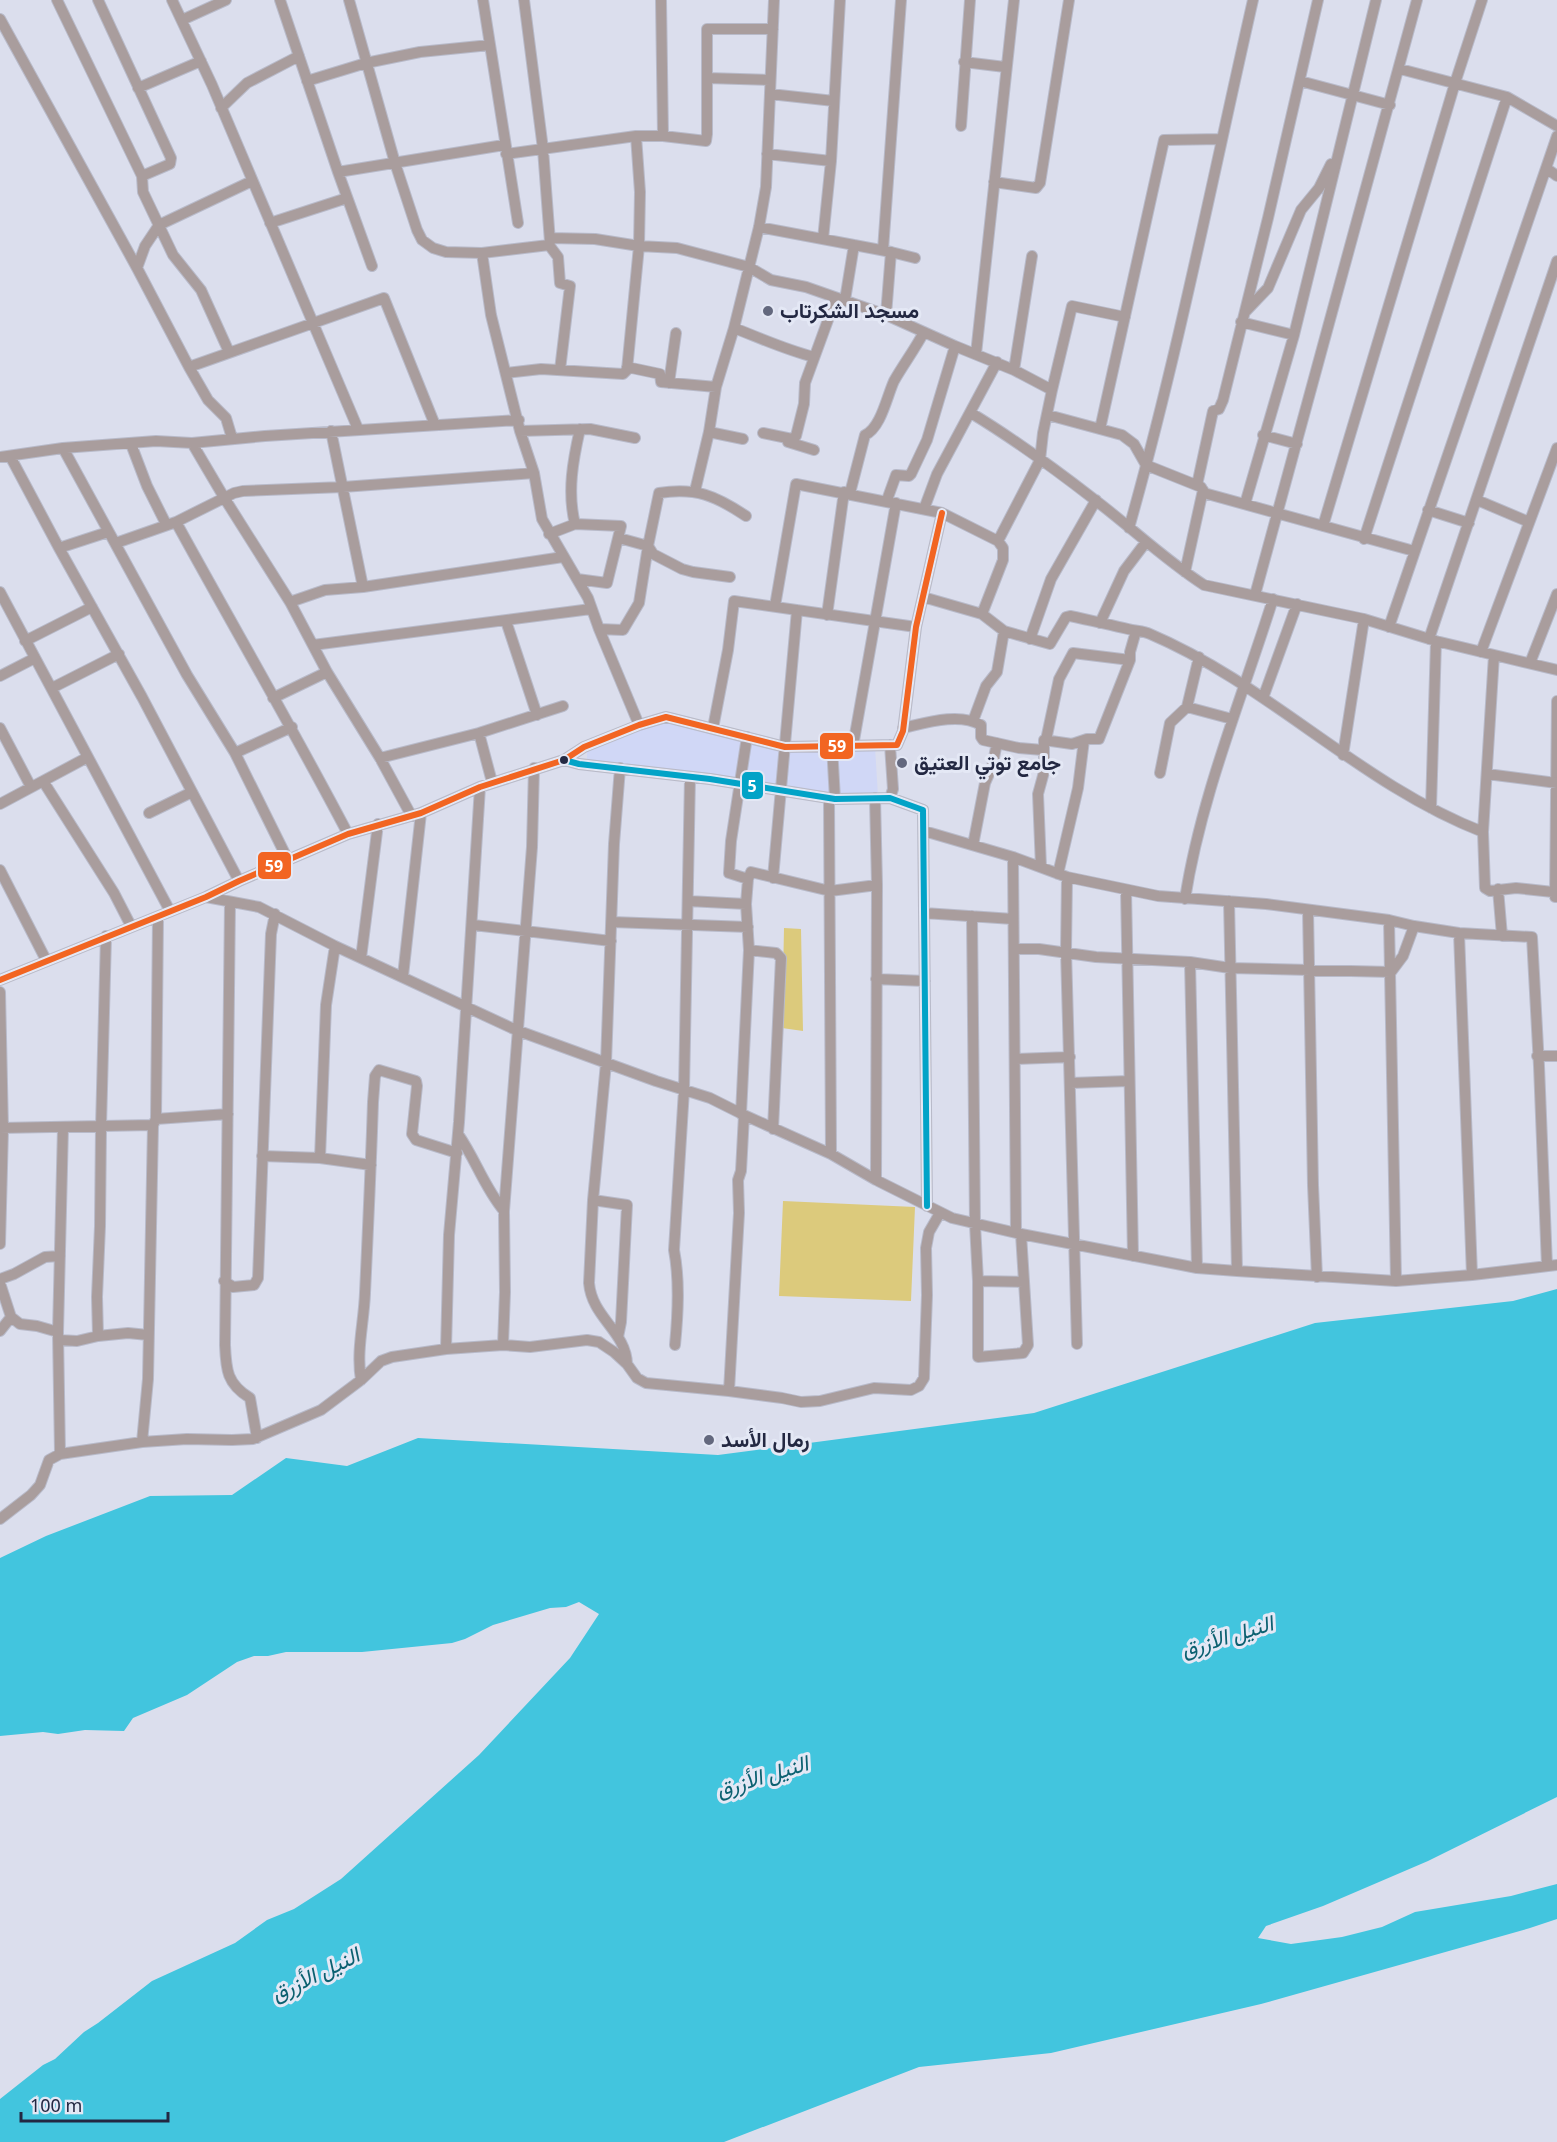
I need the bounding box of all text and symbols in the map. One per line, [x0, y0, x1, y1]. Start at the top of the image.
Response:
place label: مسجد الشكرتاب [780, 296, 919, 324]
marker: مسجد الشكرتاب [761, 304, 775, 318]
line badge: 59 [819, 732, 854, 760]
text: 59 [828, 735, 846, 757]
place label: جامع توتي العتيق [914, 748, 1061, 780]
unlabelled marker [558, 754, 570, 766]
marker: جامع توتي العتيق [895, 756, 909, 770]
line badge: 5 [741, 771, 764, 800]
text: 5 [747, 775, 757, 797]
line badge: 59 [257, 851, 292, 880]
text: 59 [265, 855, 283, 877]
place label: رمال الأسد [721, 1425, 810, 1453]
marker: رمال الأسد [702, 1433, 716, 1447]
water label: النيل الأزرق [1177, 1606, 1279, 1663]
water label: النيل الأزرق [712, 1746, 814, 1803]
water label: النيل الأزرق [265, 1938, 366, 2007]
scale bar [21, 2085, 168, 2123]
text: 100 m [30, 2093, 82, 2117]

